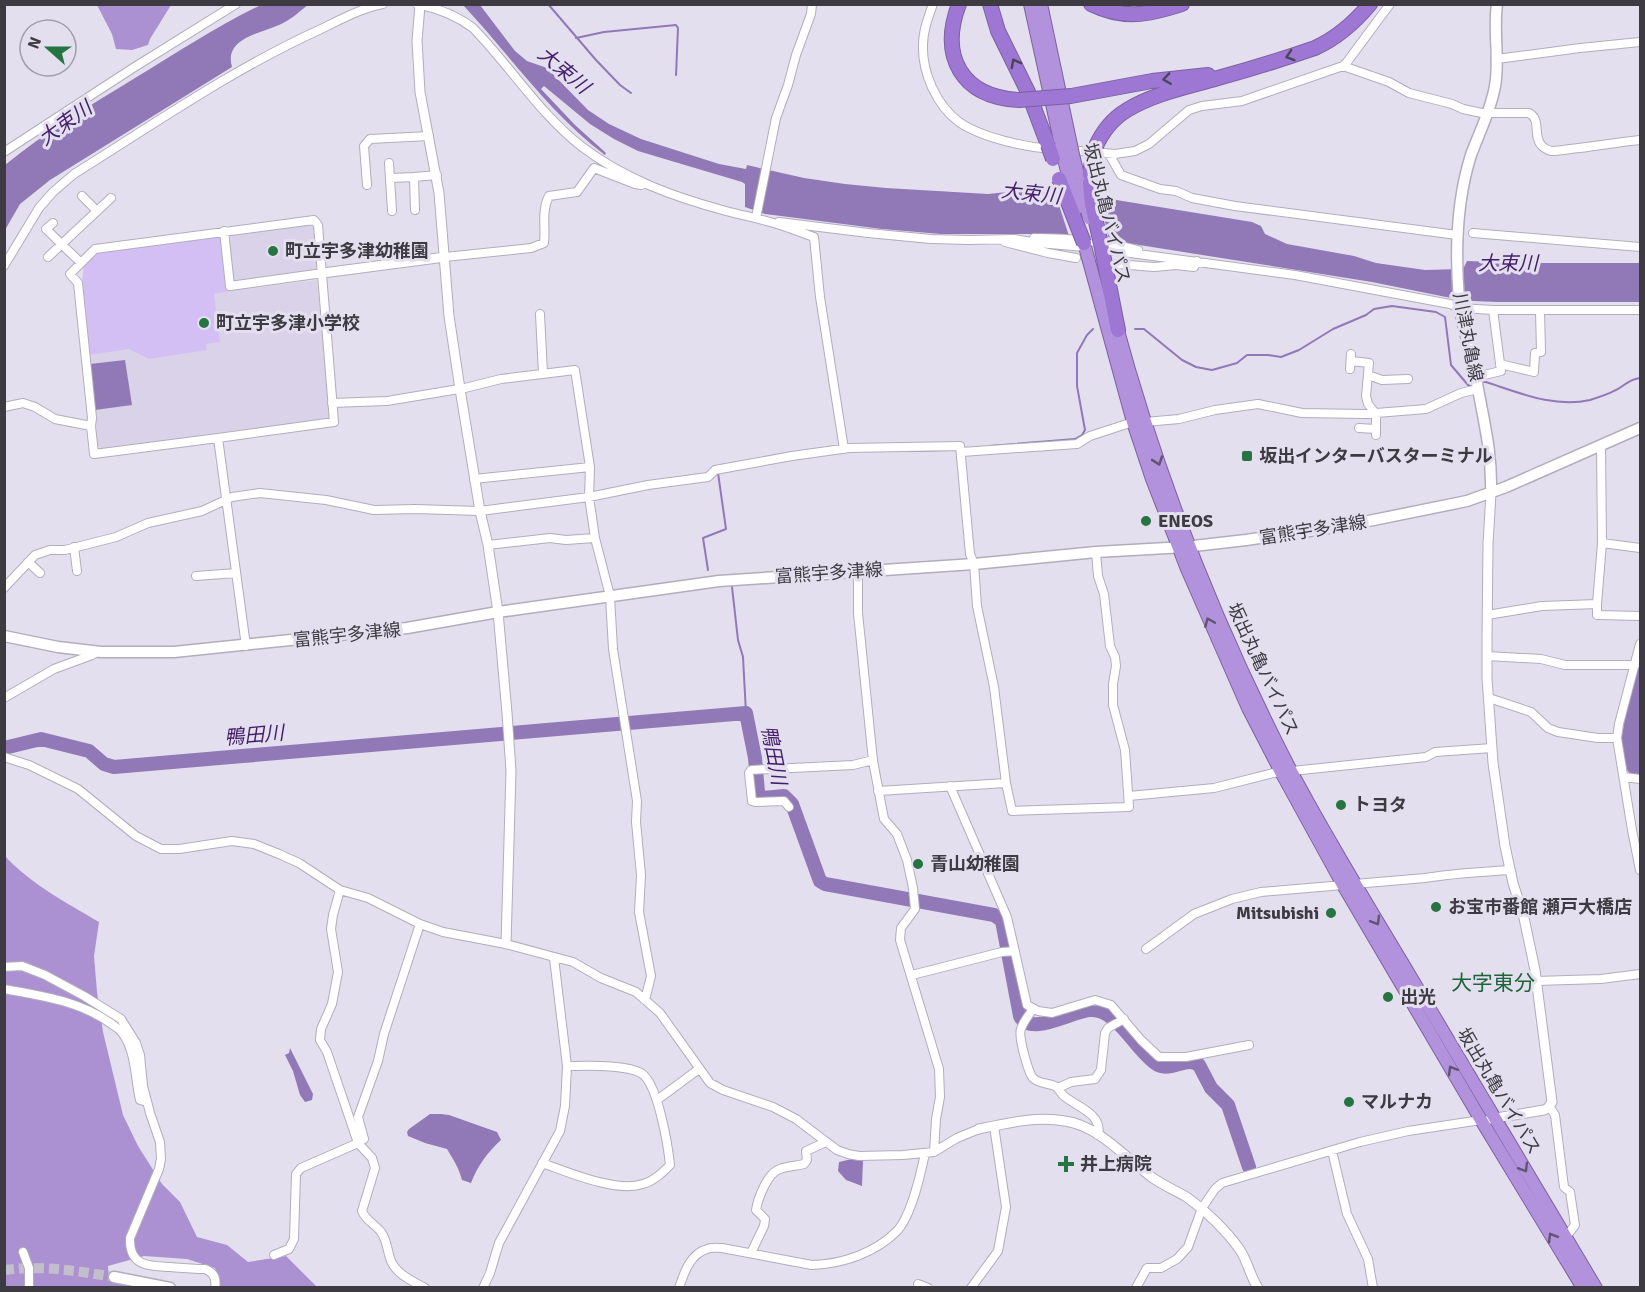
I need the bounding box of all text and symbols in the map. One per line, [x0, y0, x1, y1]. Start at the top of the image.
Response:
north arrow [18, 18, 78, 78]
text: N [24, 34, 46, 52]
water label: 大束川 [533, 42, 596, 101]
one-way arrow [1285, 49, 1296, 62]
one-way arrow [1010, 58, 1022, 69]
one-way arrow [1163, 72, 1172, 84]
water label: 大束川 [34, 94, 99, 151]
street label: 坂出丸亀バイパス [1079, 141, 1135, 285]
water label: 大束川 [1000, 178, 1064, 209]
place label: 町立宇多津幼稚園 [285, 240, 429, 262]
marker: 町立宇多津幼稚園 [266, 244, 280, 258]
water label: 大束川 [1478, 251, 1540, 276]
street label: 川津丸亀線 [1449, 291, 1487, 383]
place label: 町立宇多津小学校 [216, 312, 360, 334]
marker: 町立宇多津小学校 [197, 316, 211, 330]
place label: 坂出インターバスターミナル [1259, 445, 1493, 467]
marker: 坂出インターバスターミナル [1240, 449, 1254, 463]
one-way arrow [1151, 455, 1163, 466]
place label: ENEOS [1158, 510, 1213, 532]
street label: 富熊宇多津線 [1258, 511, 1368, 549]
marker: ENEOS [1139, 514, 1153, 528]
street label: 富熊宇多津線 [774, 558, 884, 588]
street label: 坂出丸亀バイパス [1223, 599, 1303, 739]
one-way arrow [1205, 617, 1217, 628]
street label: 富熊宇多津線 [292, 618, 402, 652]
water label: 鴨田川 [223, 720, 287, 751]
water label: 鴨田川 [756, 723, 792, 789]
place label: トヨタ [1353, 794, 1407, 816]
marker: トヨタ [1334, 798, 1348, 812]
place label: 青山幼稚園 [930, 853, 1020, 875]
marker: 青山幼稚園 [911, 857, 925, 871]
place label: お宝市番館 瀬戸大橋店 [1448, 896, 1632, 918]
marker: お宝市番館 瀬戸大橋店 [1429, 900, 1443, 914]
place label: Mitsubishi [1236, 902, 1319, 924]
marker: Mitsubishi [1324, 906, 1338, 920]
one-way arrow [1369, 915, 1381, 925]
district label: 大字東分 [1451, 970, 1535, 996]
place label: 出光 [1400, 986, 1436, 1008]
marker: 出光 [1381, 990, 1395, 1004]
street label: 坂出丸亀バイパス [1453, 1024, 1545, 1158]
one-way arrow [1447, 1066, 1459, 1076]
place label: マルナカ [1361, 1091, 1433, 1113]
marker: マルナカ [1342, 1095, 1356, 1109]
place label: 井上病院 [1080, 1153, 1152, 1175]
marker: 井上病院 [1057, 1155, 1075, 1173]
one-way arrow [1517, 1162, 1529, 1172]
one-way arrow [1548, 1233, 1560, 1243]

